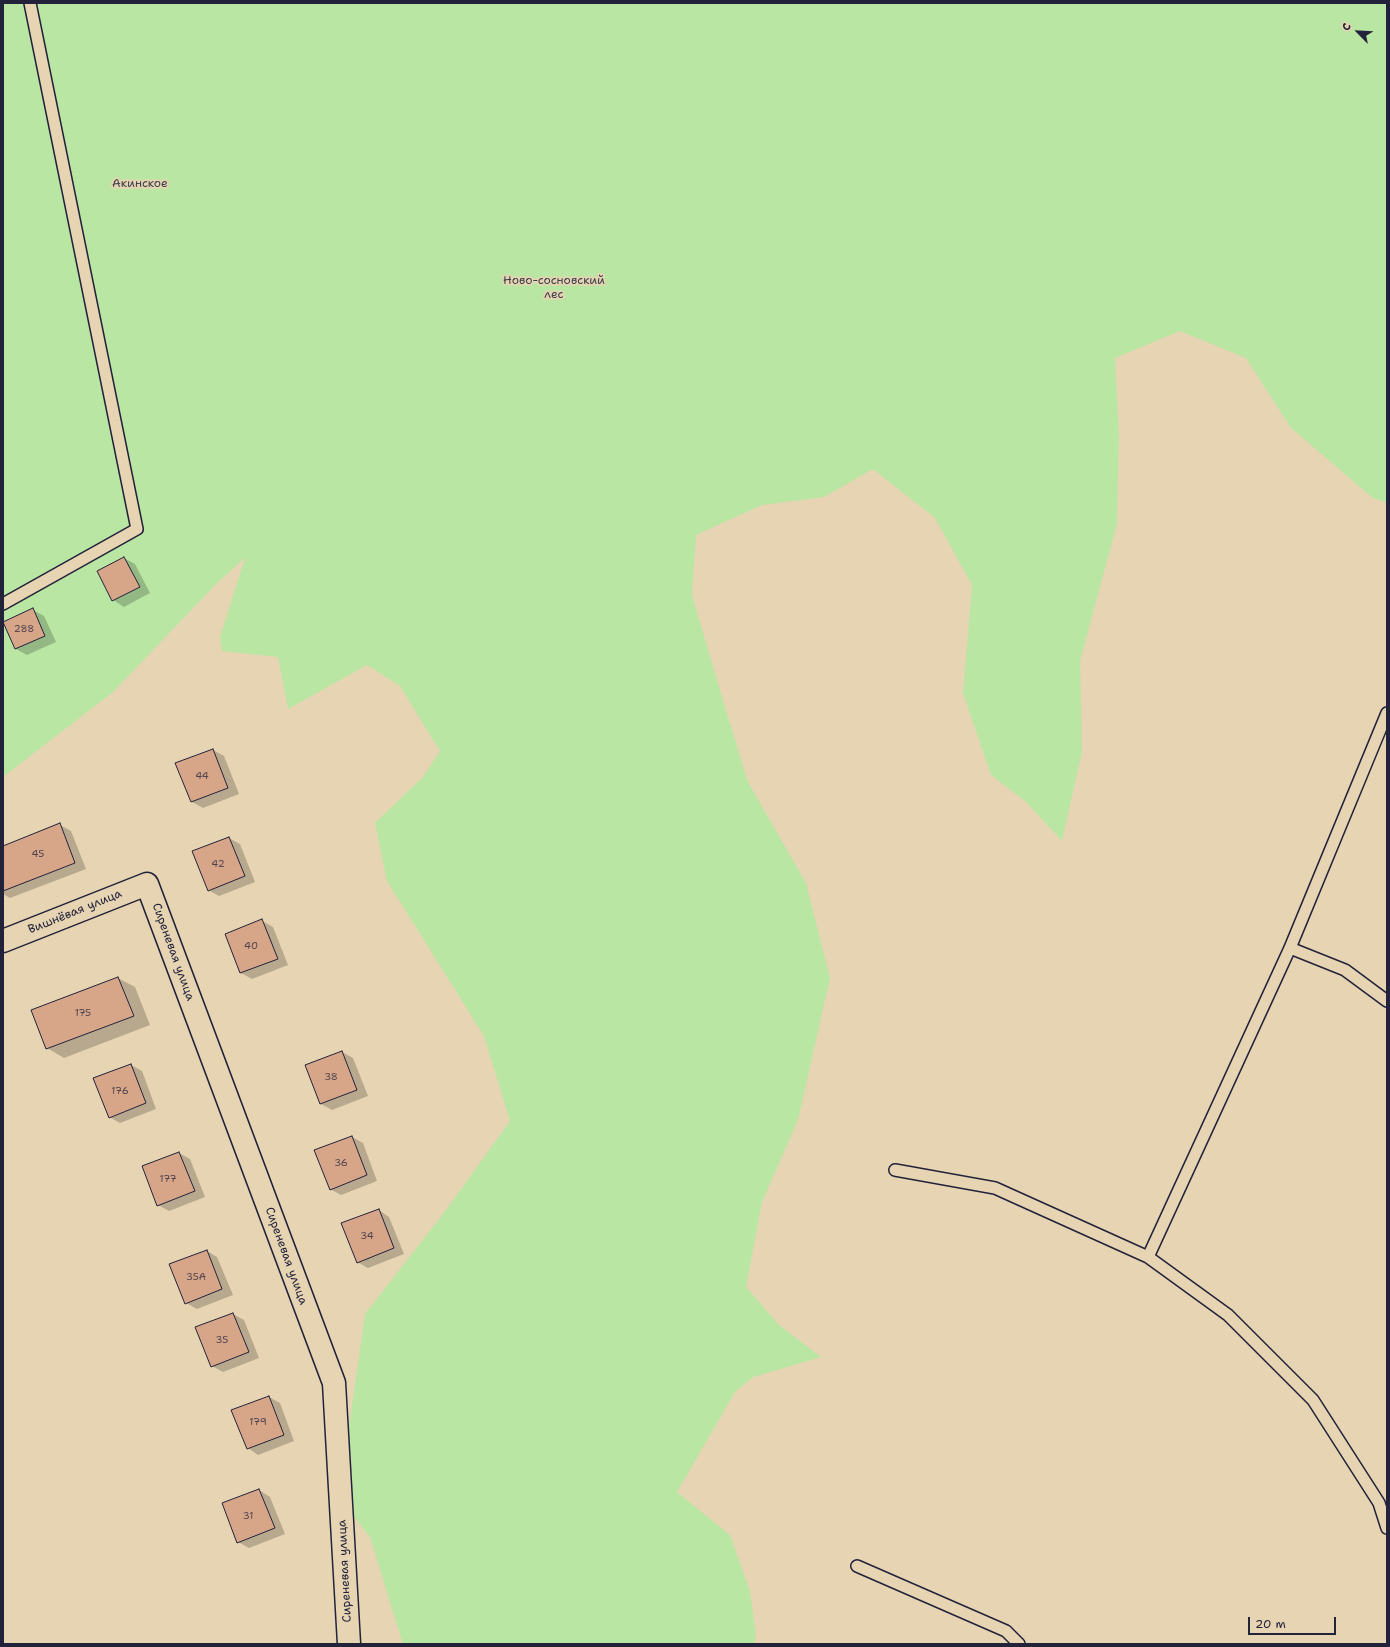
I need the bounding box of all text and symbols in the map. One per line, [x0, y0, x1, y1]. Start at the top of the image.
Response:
north arrow [1338, 12, 1378, 52]
text: С [1338, 21, 1355, 33]
park label: Акинское [112, 177, 168, 191]
park label: Ново-сосновский лес [503, 274, 605, 302]
house number: 288 [14, 623, 34, 635]
house number: 44 [195, 770, 209, 782]
house number: 45 [32, 848, 44, 860]
house number: 42 [211, 858, 225, 870]
street label: Вишнёвая улица [26, 887, 124, 937]
street label: Сиреневая улица [149, 901, 197, 1003]
house number: 40 [244, 940, 258, 952]
house number: 175 [75, 1007, 91, 1019]
house number: 38 [324, 1071, 338, 1083]
house number: 176 [111, 1085, 129, 1097]
house number: 36 [334, 1157, 348, 1169]
house number: 177 [159, 1173, 177, 1185]
street label: Сиреневая улица [262, 1205, 310, 1307]
house number: 34 [360, 1230, 374, 1242]
house number: 35А [186, 1271, 206, 1283]
house number: 35 [216, 1334, 228, 1346]
house number: 179 [249, 1416, 267, 1428]
house number: 31 [243, 1510, 253, 1522]
street label: Сиреневая улица [335, 1519, 355, 1623]
scale bar [1250, 1609, 1338, 1635]
text: 20 m [1255, 1616, 1286, 1632]

